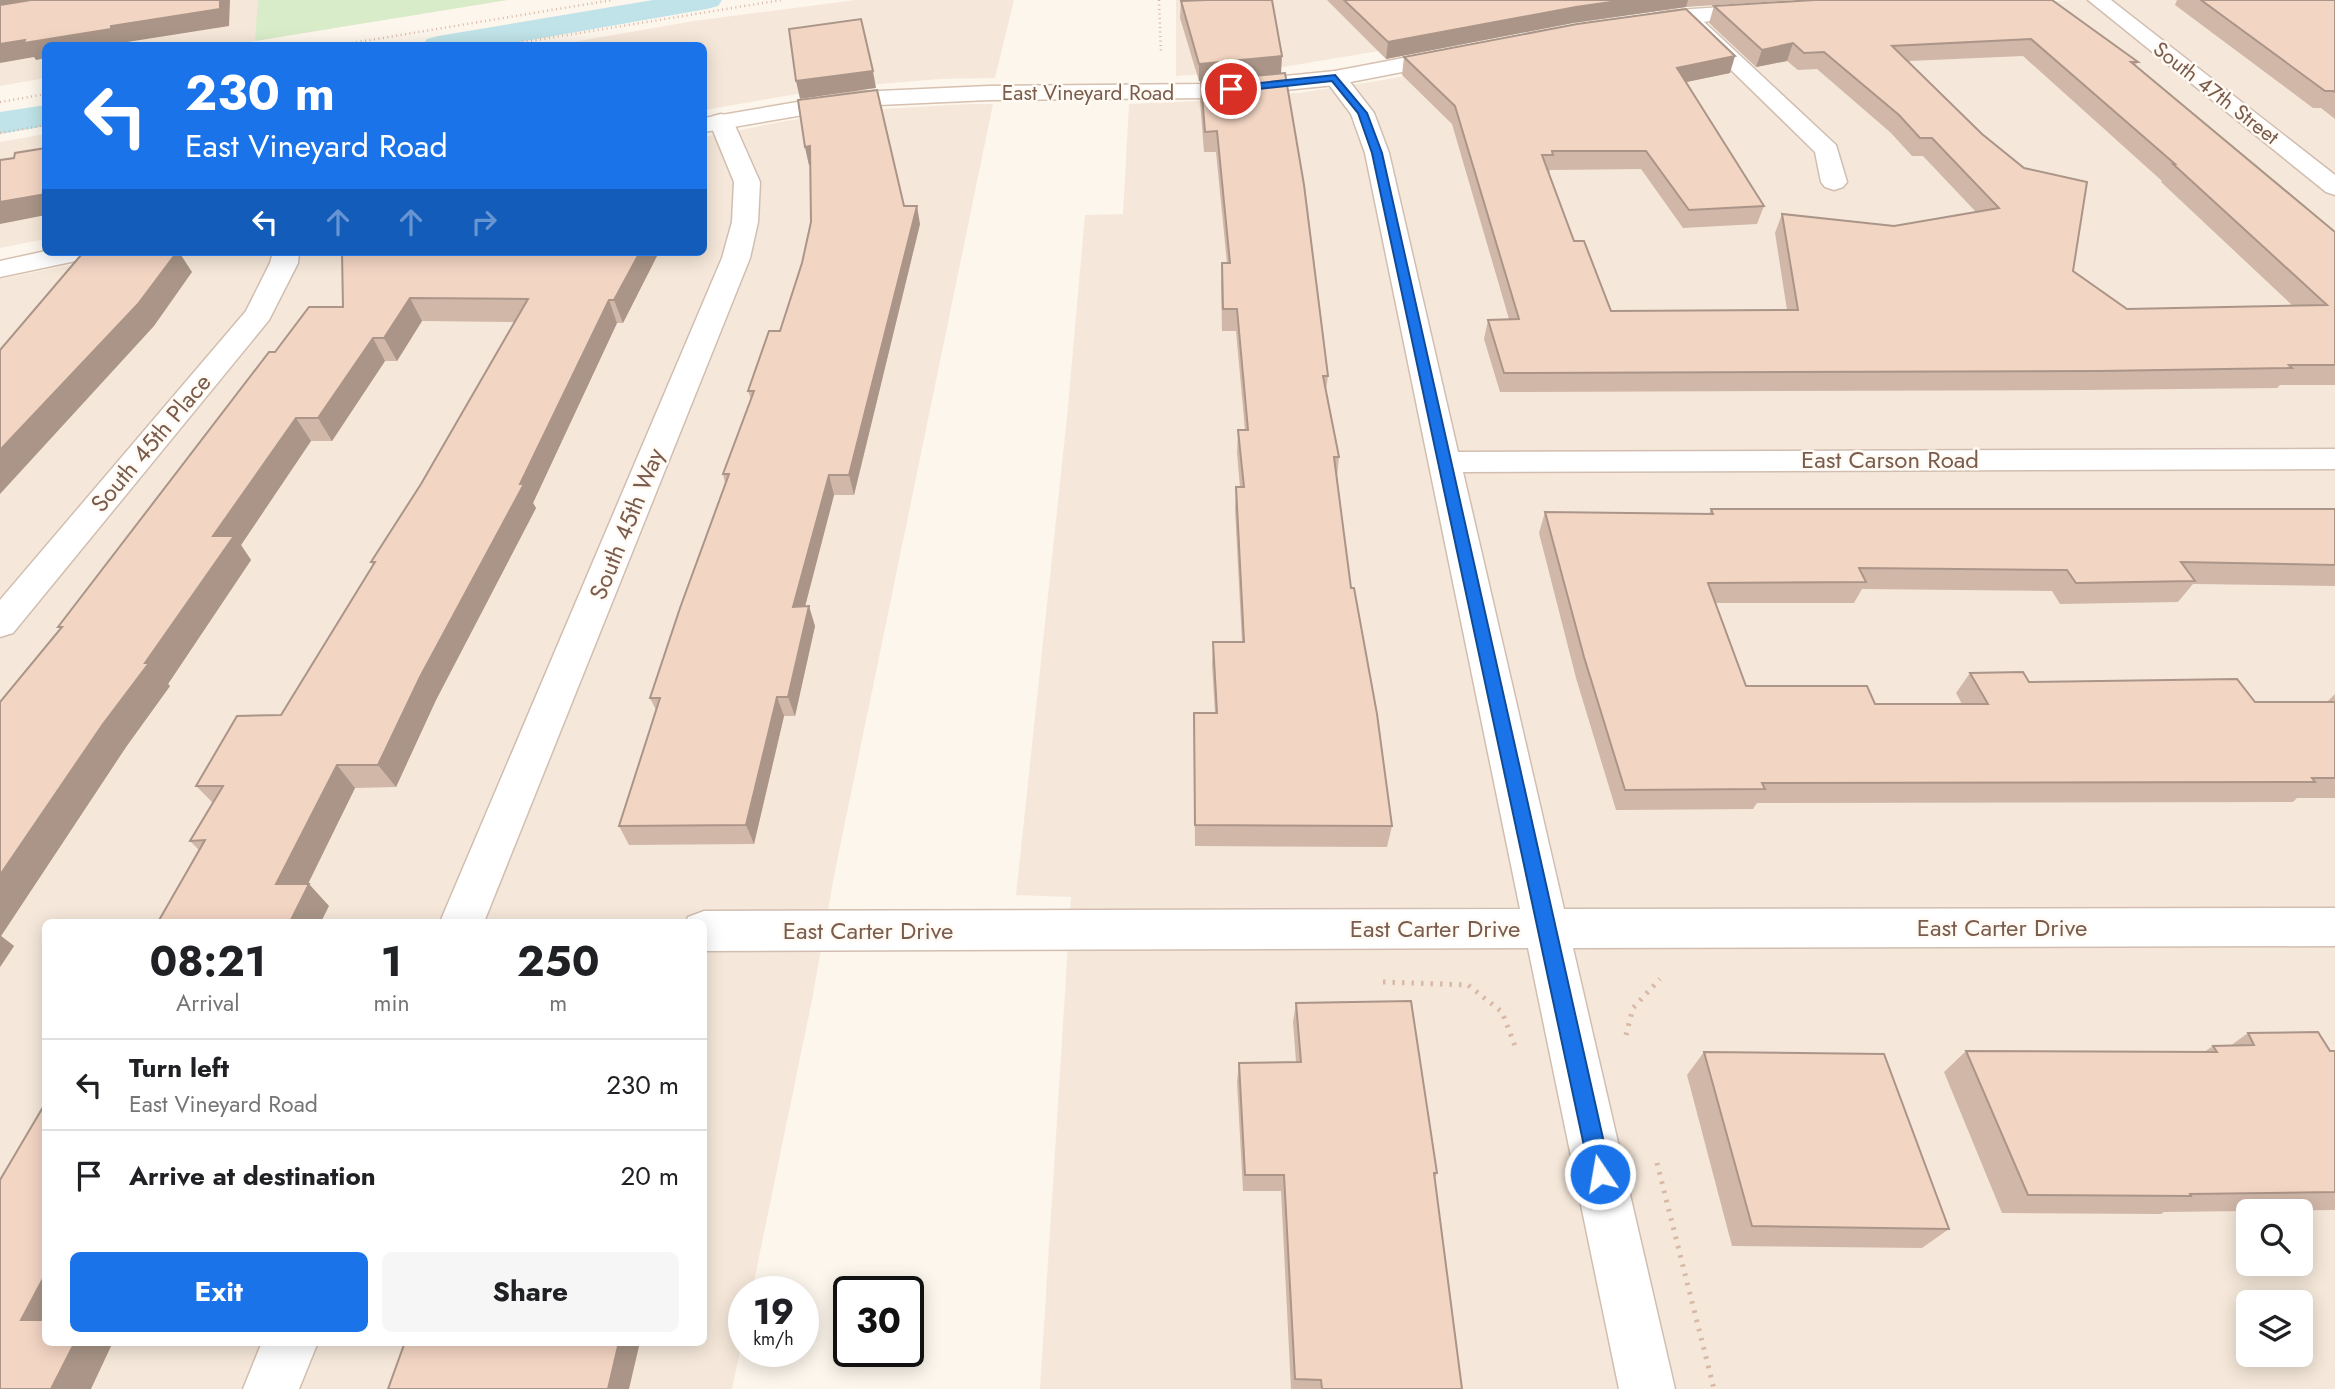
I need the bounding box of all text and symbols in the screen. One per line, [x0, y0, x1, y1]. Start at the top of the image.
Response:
street label: South 47th Street [2147, 34, 2285, 152]
text: 230 m [185, 58, 335, 128]
pin [1201, 59, 1261, 119]
icon: left [70, 70, 161, 161]
icon: arrive [1212, 70, 1250, 108]
street label: East Vineyard Road [1002, 78, 1174, 108]
text: East Vineyard Road [185, 123, 448, 169]
icon: left [246, 203, 284, 241]
icon: ahead [319, 203, 357, 241]
icon: ahead [392, 203, 430, 241]
icon: right [465, 203, 503, 241]
street label: South 45th Place [82, 366, 219, 520]
street label: South 45th Way [580, 442, 673, 605]
street label: East Carson Road [1801, 442, 1979, 477]
street label: East Carter Drive [1917, 910, 2087, 945]
street label: East Carter Drive [1350, 911, 1520, 946]
street label: East Carter Drive [783, 913, 953, 948]
text: 08:21 [149, 931, 266, 992]
text: 1 [381, 931, 402, 992]
text: 250 [517, 931, 600, 992]
text: Arrival [176, 986, 239, 1020]
text: min [374, 986, 410, 1020]
text: m [549, 986, 567, 1020]
text: Turn left [129, 1049, 229, 1087]
icon: left [70, 1066, 108, 1104]
text: 230 m [606, 1066, 679, 1104]
text: East Vineyard Road [129, 1087, 318, 1121]
position arrow [1563, 1137, 1637, 1211]
icon: arrive [70, 1157, 108, 1195]
text: Arrive at destination [129, 1157, 376, 1195]
text: 20 m [621, 1157, 679, 1195]
map controls [2236, 1199, 2313, 1367]
button: search [2236, 1199, 2313, 1276]
button: Exit [70, 1252, 368, 1332]
button: Share [382, 1252, 679, 1332]
speed limit sign: 30 [833, 1276, 924, 1367]
text: 19 [753, 1287, 794, 1337]
button: layers [2236, 1290, 2313, 1367]
text: km/h [753, 1326, 794, 1352]

